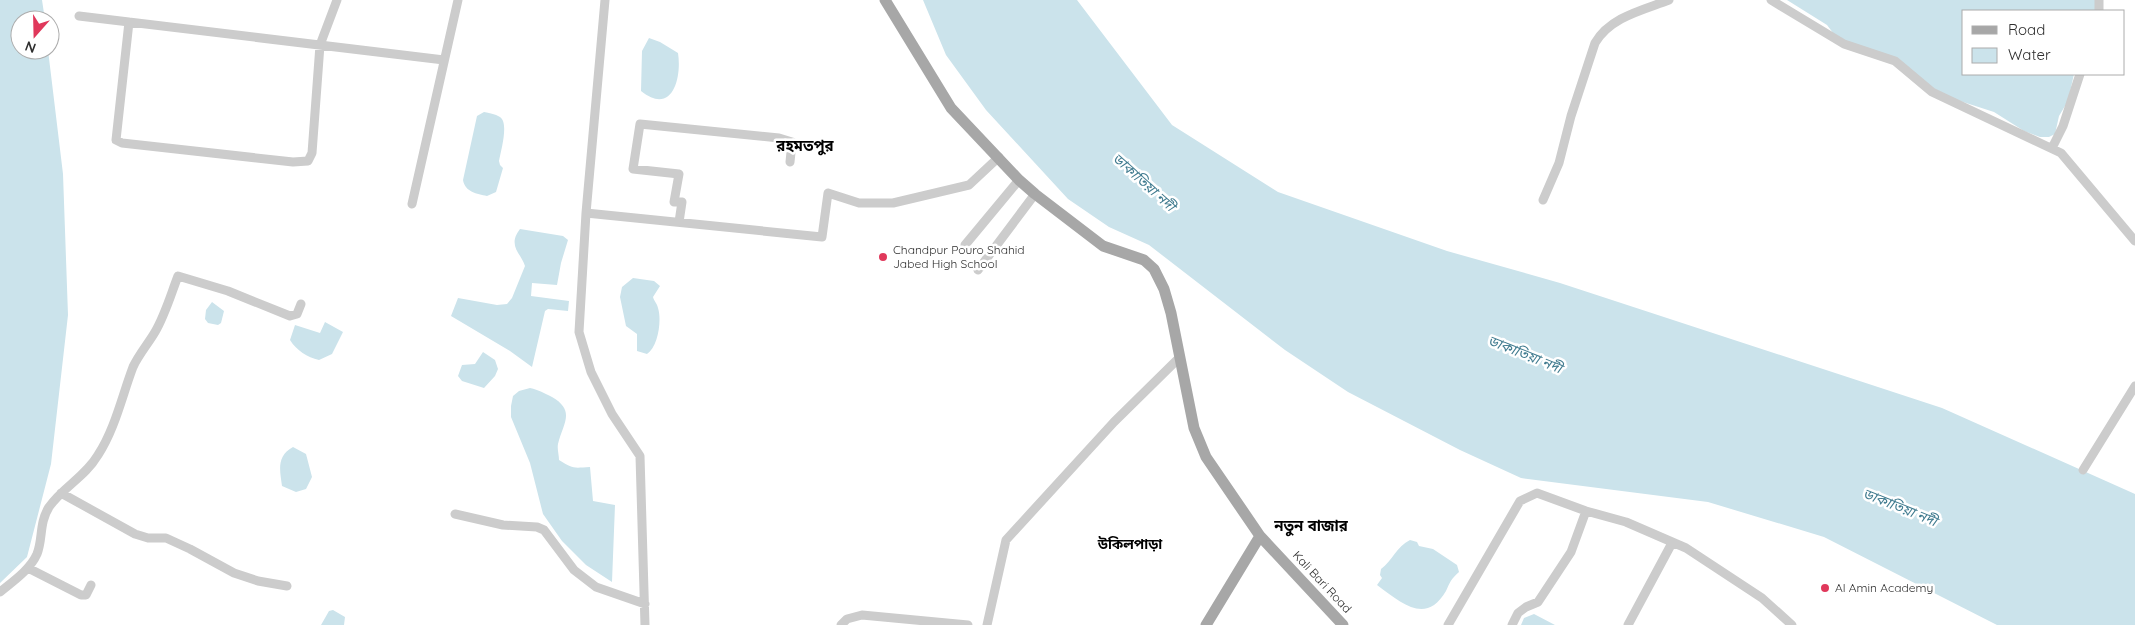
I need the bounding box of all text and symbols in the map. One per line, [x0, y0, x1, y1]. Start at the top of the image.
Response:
north arrow [10, 10, 60, 60]
legend [1962, 10, 2125, 75]
text: Road [2008, 20, 2045, 39]
text: N [23, 37, 38, 57]
text: Water [2008, 45, 2051, 64]
district label: রহমতপুর [775, 136, 835, 156]
water label: ডাকাতিয়া নদী [1109, 149, 1182, 217]
place label: Chandpur Pouro Shahid Jabed High School [893, 242, 1025, 271]
marker: Chandpur Pouro Shahid Jabed High School [877, 251, 889, 263]
water label: ডাকাতিয়া নদী [1485, 331, 1568, 378]
water label: ডাকাতিয়া নদী [1860, 484, 1943, 531]
district label: নতুন বাজার [1273, 516, 1349, 537]
district label: উকিলপাড়া [1097, 535, 1163, 553]
street label: Kali Bari Road [1290, 548, 1355, 616]
place label: Al Amin Academy [1835, 580, 1933, 595]
marker: Al Amin Academy [1819, 582, 1831, 594]

